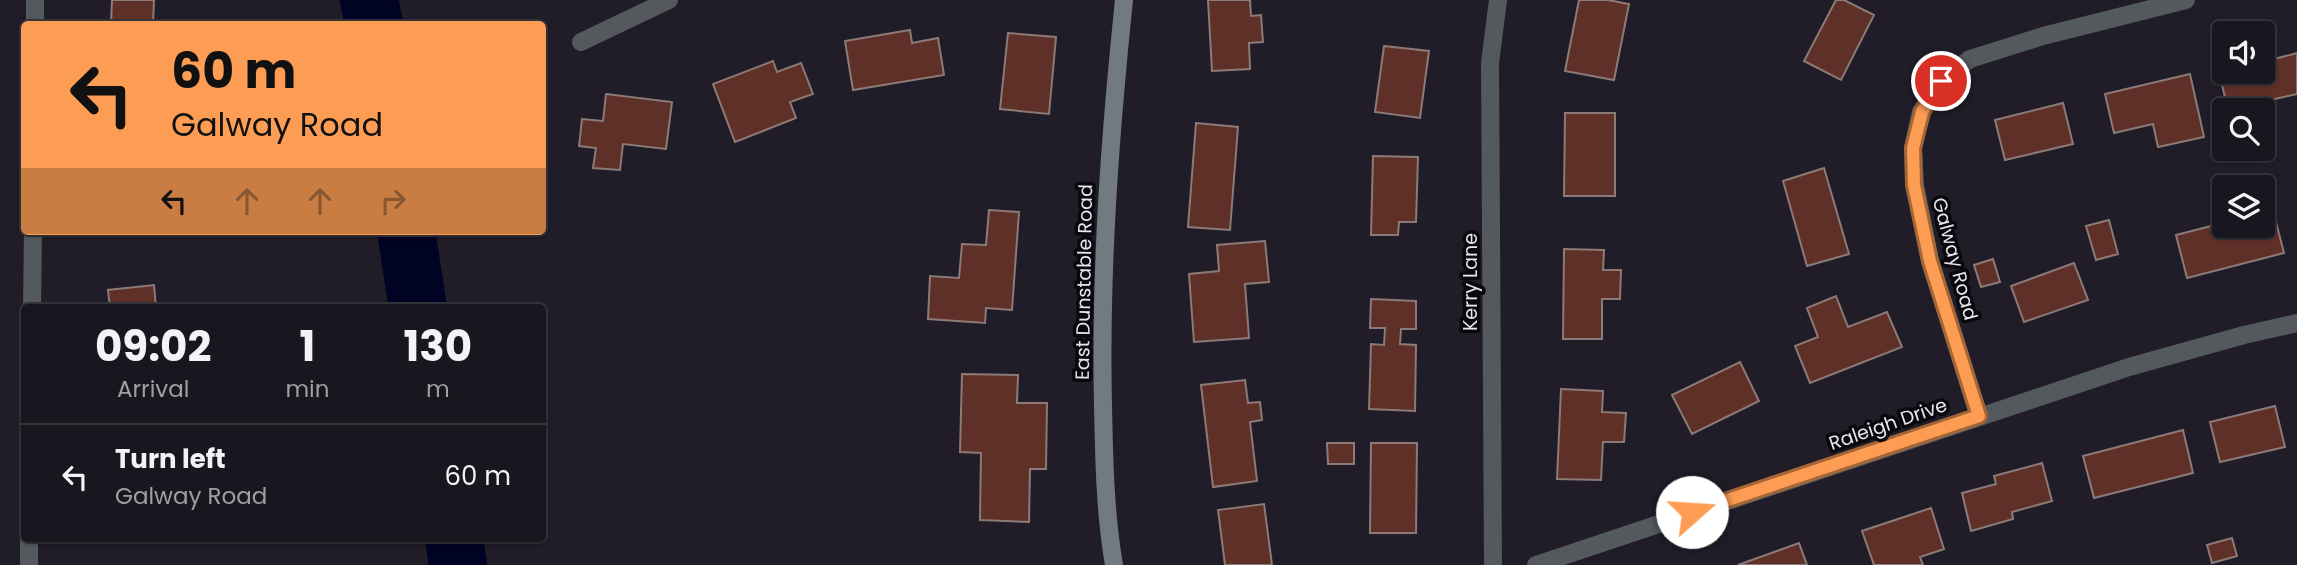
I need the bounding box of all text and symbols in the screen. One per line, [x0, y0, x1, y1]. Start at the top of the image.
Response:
map controls [2212, 21, 2275, 238]
button: sound [2212, 21, 2275, 84]
text: 60 m [171, 37, 296, 105]
icon: left [56, 49, 147, 140]
pin [1911, 51, 1971, 111]
icon: arrive [1922, 62, 1960, 100]
button: search [2212, 98, 2275, 161]
text: Galway Road [171, 102, 383, 147]
button: layers [2212, 175, 2275, 238]
icon: left [155, 182, 193, 220]
icon: ahead [228, 182, 266, 220]
icon: ahead [301, 182, 339, 220]
icon: right [374, 182, 412, 220]
street label: East Dunstable Road [1069, 184, 1099, 380]
street label: Galway Road [1926, 195, 1984, 323]
street label: Kerry Lane [1457, 233, 1484, 331]
text: 09:02 [95, 317, 211, 376]
text: 1 [300, 317, 315, 376]
text: 130 [403, 317, 472, 376]
text: Arrival [117, 373, 189, 405]
text: min [285, 373, 330, 405]
text: m [426, 373, 450, 405]
street label: Raleigh Drive [1825, 391, 1951, 457]
text: Turn left [115, 441, 226, 477]
icon: left [56, 458, 94, 496]
text: 60 m [444, 458, 511, 494]
position arrow [1655, 475, 1729, 549]
text: Galway Road [115, 480, 267, 512]

